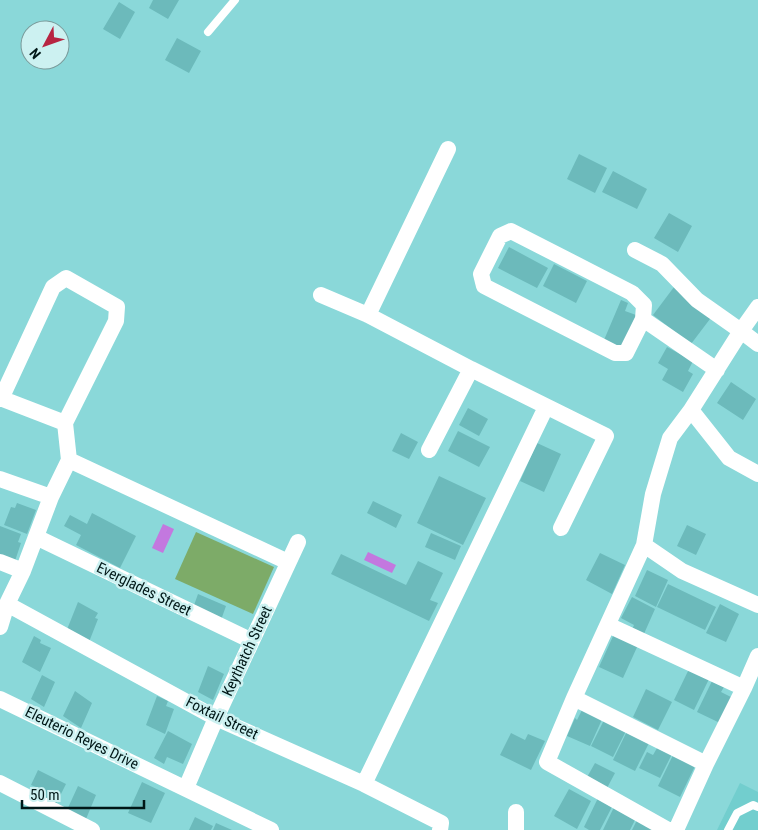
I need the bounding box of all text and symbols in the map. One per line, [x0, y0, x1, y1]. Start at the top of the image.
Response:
north arrow [20, 20, 70, 70]
text: N [26, 45, 44, 62]
street label: Everglades Street [94, 558, 194, 620]
street label: Keythatch Street [218, 603, 276, 699]
street label: Foxtail Street [183, 693, 261, 743]
street label: Eleuterio Reyes Drive [22, 703, 142, 773]
scale bar [22, 778, 145, 810]
text: 50 m [30, 786, 60, 804]

